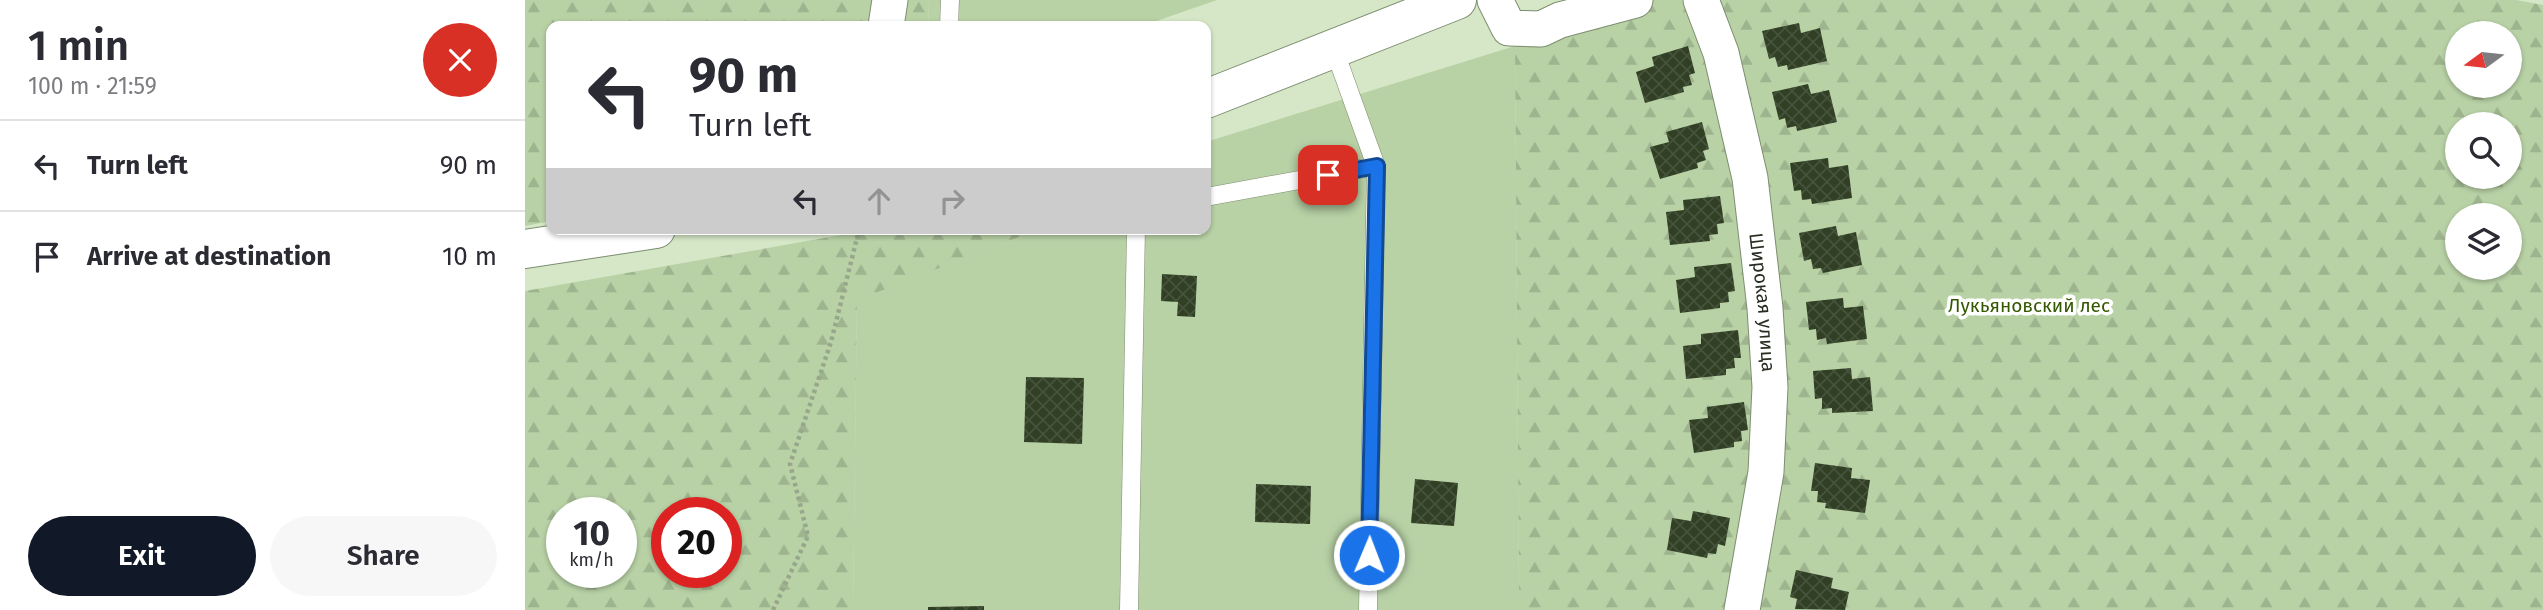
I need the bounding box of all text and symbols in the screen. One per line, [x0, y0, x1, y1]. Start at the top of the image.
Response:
text: 1 min [28, 21, 129, 71]
north arrow [2445, 21, 2522, 98]
map controls [2445, 21, 2522, 280]
button: close [423, 23, 497, 97]
text: 90 m [689, 46, 798, 105]
icon: left [574, 49, 665, 140]
text: 100 m · 21:59 [28, 72, 157, 100]
text: Turn left [689, 106, 811, 144]
button: search [2445, 112, 2522, 189]
pin [1298, 145, 1358, 205]
icon: left [28, 147, 66, 185]
text: Turn left [87, 150, 188, 181]
text: 90 m [440, 150, 497, 181]
icon: arrive [1309, 156, 1347, 194]
icon: left [787, 182, 825, 220]
icon: ahead [860, 182, 898, 220]
icon: right [933, 182, 971, 220]
button: layers [2445, 203, 2522, 280]
street label: Широкая улица [1745, 231, 1781, 373]
icon: arrive [28, 238, 66, 276]
text: Arrive at destination [87, 241, 331, 272]
text: 10 m [442, 241, 497, 272]
park label: Лукьяновский лес [1948, 294, 2110, 317]
speed limit sign: 20 [651, 497, 742, 588]
text: 10 [573, 512, 610, 554]
button: Exit [28, 516, 256, 596]
button: Share [270, 516, 497, 596]
position arrow [1332, 518, 1406, 592]
text: km/h [569, 549, 614, 571]

